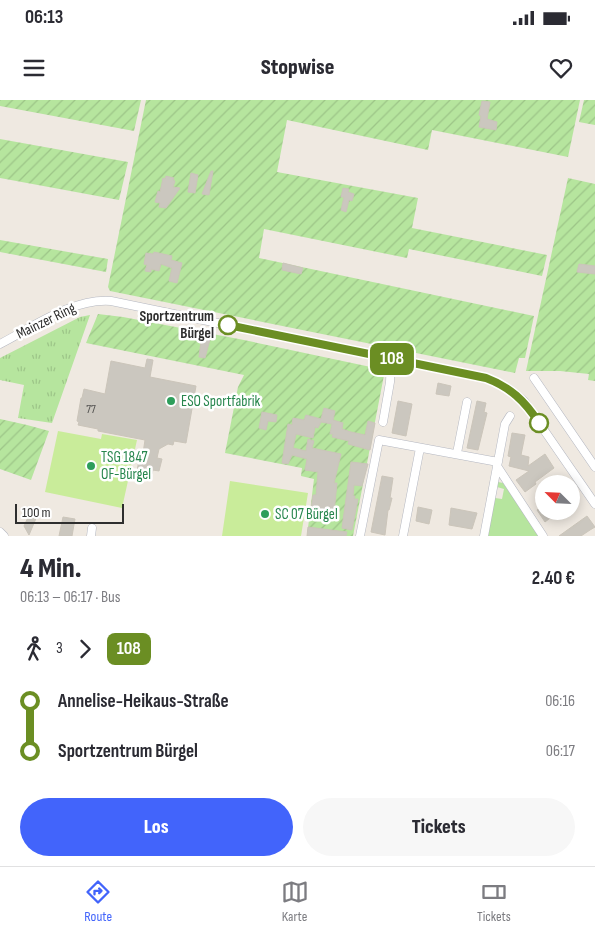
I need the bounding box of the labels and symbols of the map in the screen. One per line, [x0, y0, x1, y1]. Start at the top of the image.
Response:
street label: Mainzer Ring [13, 298, 79, 344]
place label: Sportzentrum Bürgel [139, 307, 214, 343]
marker: Sportzentrum Bürgel [218, 315, 238, 335]
line badge: 108 [363, 343, 421, 375]
place label: ESO Sportfabrik [181, 392, 261, 411]
marker: ESO Sportfabrik [165, 395, 177, 407]
house number: 77 [86, 402, 96, 417]
unlabelled marker [529, 413, 549, 433]
place label: TSG 1847 OF-Bürgel [101, 448, 151, 484]
marker: TSG 1847 OF-Bürgel [85, 460, 97, 472]
north arrow [535, 475, 580, 520]
scale bar [15, 501, 124, 524]
place label: SC 07 Bürgel [275, 505, 338, 524]
marker: SC 07 Bürgel [259, 508, 271, 520]

